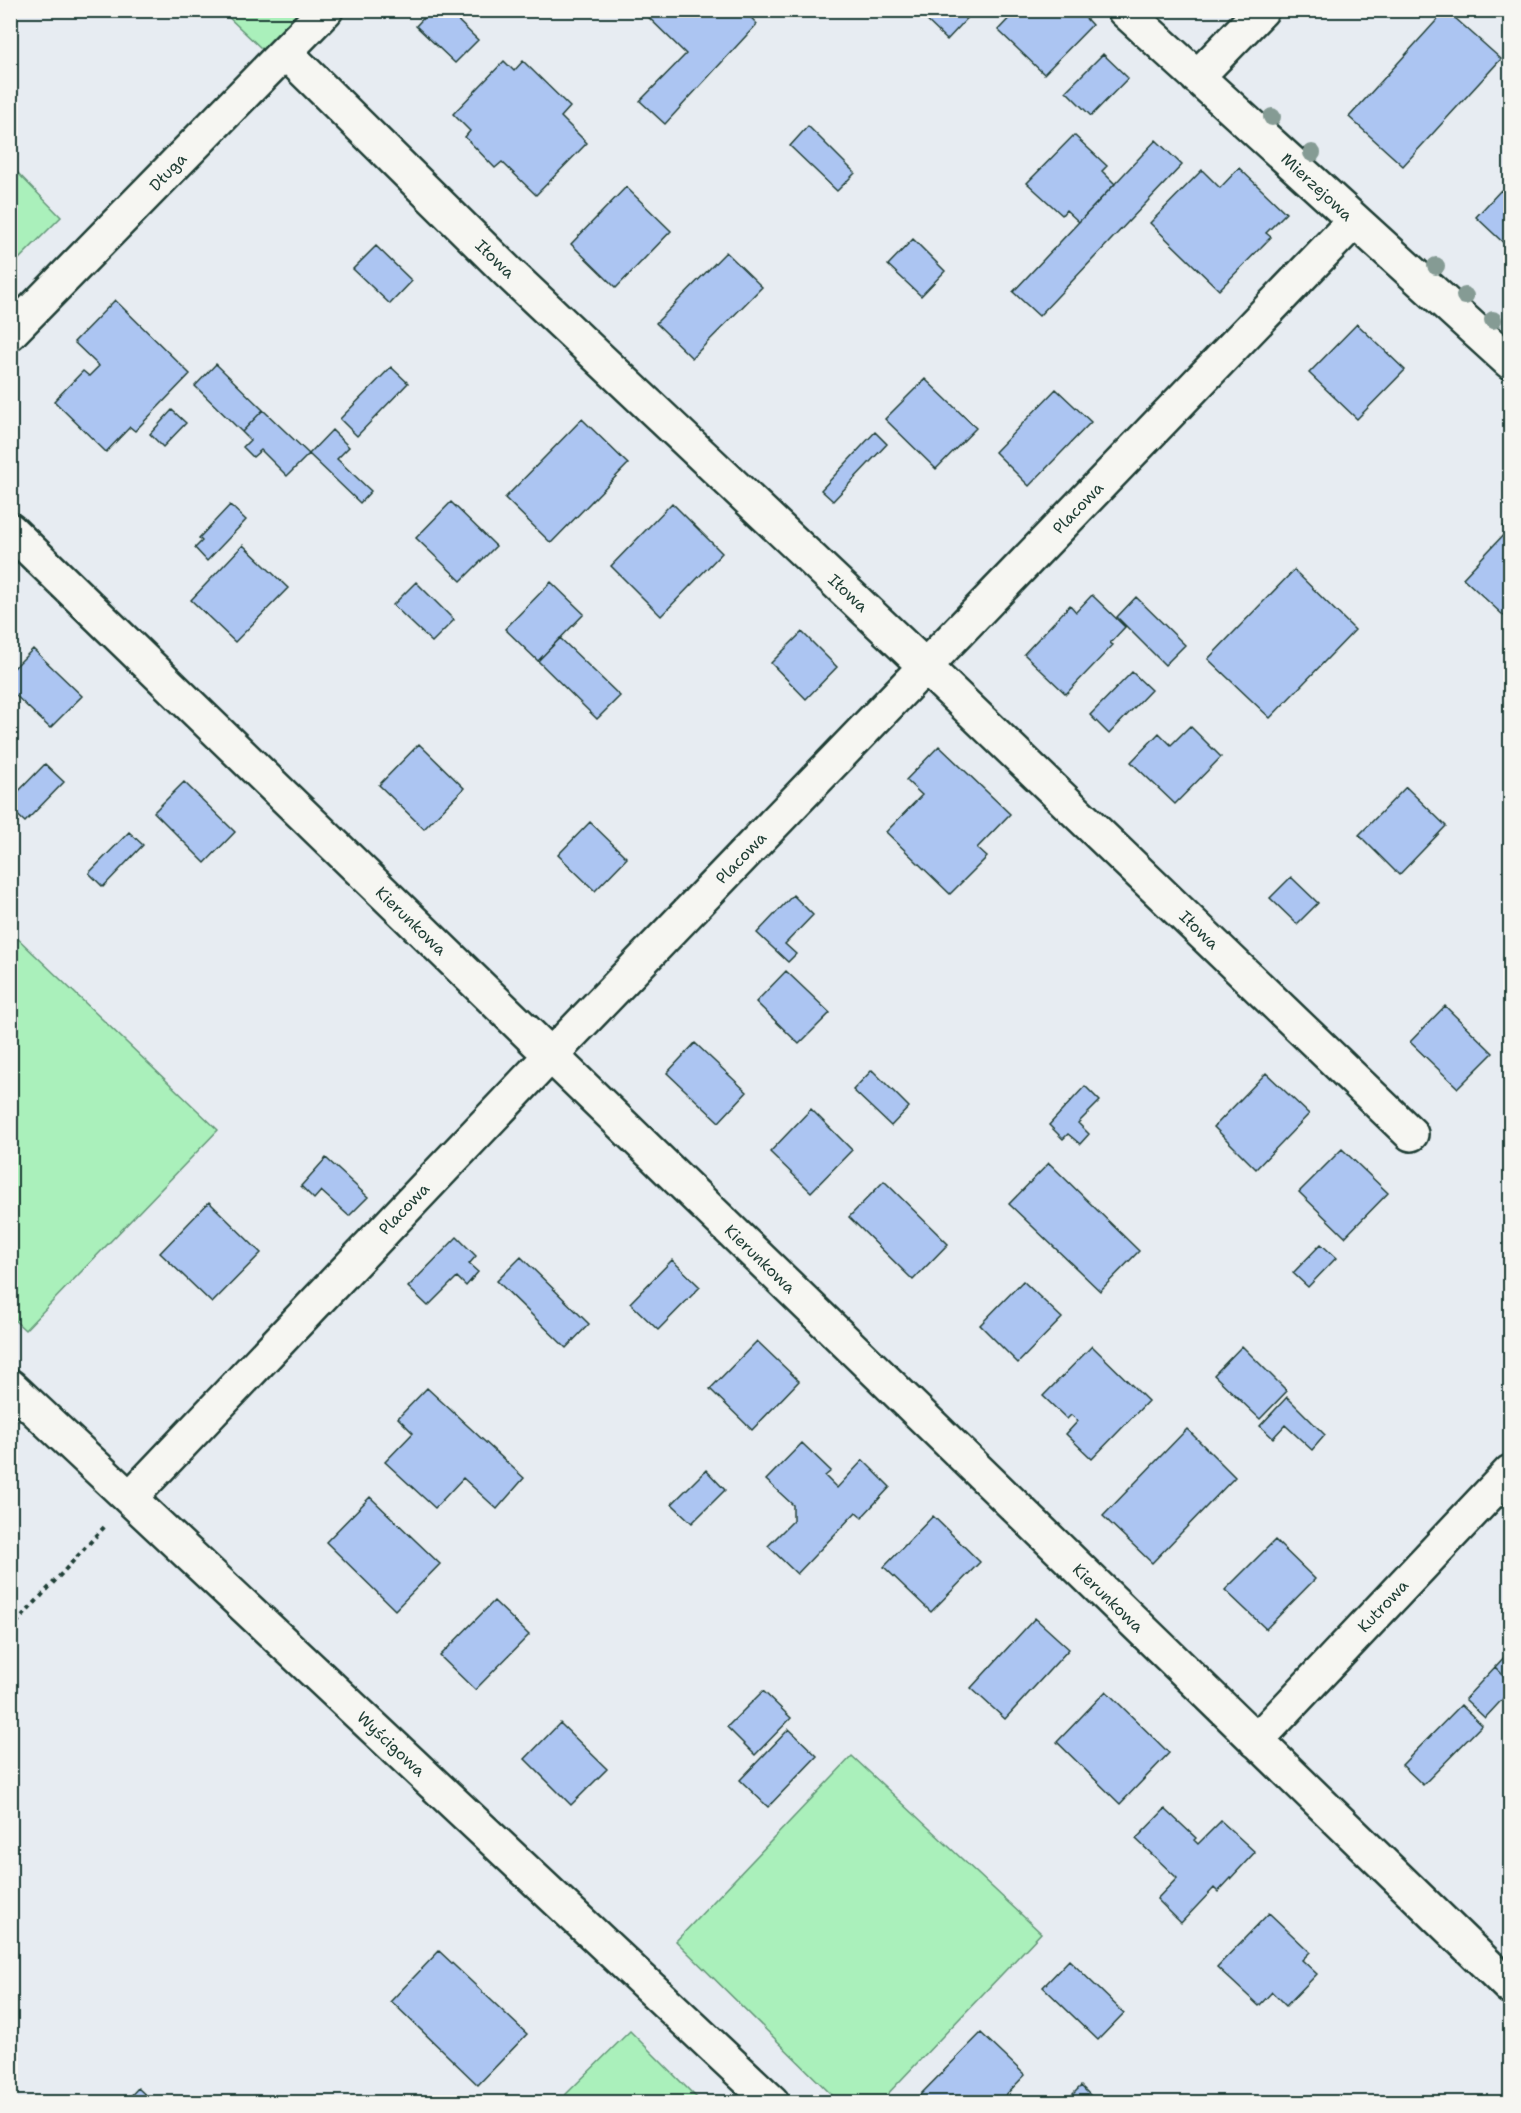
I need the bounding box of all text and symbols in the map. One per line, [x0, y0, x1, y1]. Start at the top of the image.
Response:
street label: Długa [145, 148, 191, 196]
street label: Mierzejowa [1277, 148, 1357, 226]
street label: Iłowa [471, 235, 519, 283]
street label: Placowa [1048, 477, 1108, 539]
street label: Iłowa [824, 569, 872, 617]
street label: Placowa [711, 827, 771, 889]
street label: Kierunkowa [371, 882, 451, 960]
street label: Iłowa [1175, 906, 1223, 954]
street label: Placowa [374, 1178, 434, 1240]
street label: Kierunkowa [720, 1220, 800, 1298]
street label: Kierunkowa [1068, 1559, 1148, 1637]
street label: Kutrowa [1353, 1575, 1413, 1637]
street label: Wyścigowa [352, 1707, 430, 1781]

